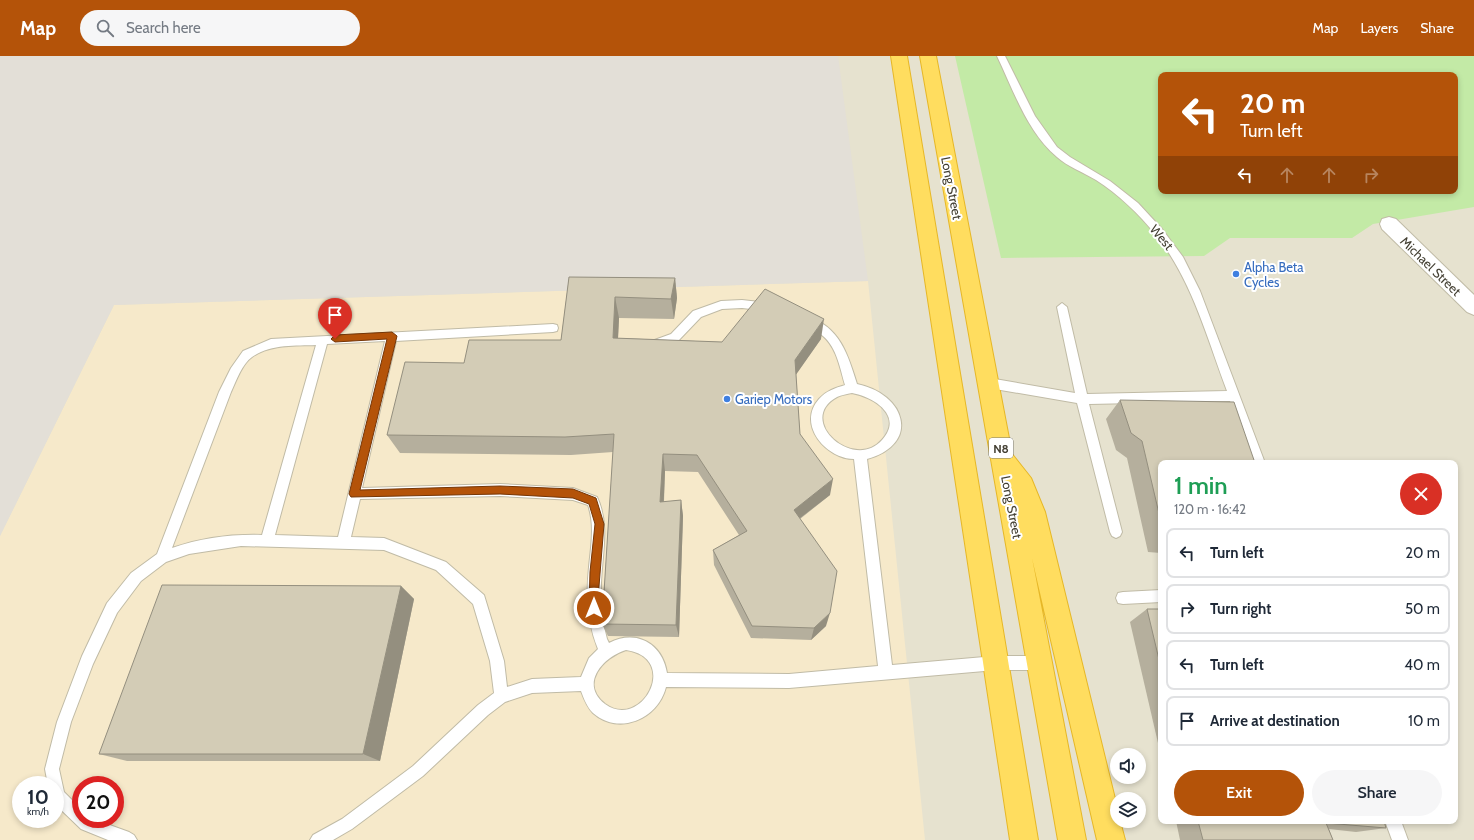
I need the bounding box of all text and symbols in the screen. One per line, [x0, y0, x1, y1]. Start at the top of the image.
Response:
search box [80, 10, 360, 46]
text: Map [20, 17, 56, 40]
icon: search [94, 17, 116, 39]
text: Search here [126, 19, 201, 37]
text: Map [1313, 19, 1338, 37]
text: Layers [1360, 19, 1398, 37]
text: Share [1420, 19, 1454, 37]
text: 20 m [1240, 86, 1305, 120]
icon: left [1174, 88, 1226, 140]
text: Turn left [1240, 120, 1303, 142]
street label: Long Street [938, 155, 966, 221]
icon: left [1234, 164, 1256, 186]
icon: ahead [1276, 164, 1298, 186]
icon: ahead [1318, 164, 1340, 186]
icon: right [1360, 164, 1382, 186]
street label: West [1147, 221, 1178, 253]
street label: Michael Street [1397, 233, 1465, 299]
place label: Alpha Beta Cycles [1244, 259, 1304, 290]
marker: Alpha Beta Cycles [1231, 269, 1241, 279]
pin [318, 298, 352, 339]
icon: arrive [324, 304, 346, 326]
place label: Gariep Motors [735, 391, 813, 407]
marker: Gariep Motors [722, 394, 732, 404]
road number: N8 [989, 438, 1013, 458]
text: 1 min [1174, 471, 1228, 500]
button: close [1400, 473, 1442, 515]
street label: Long Street [998, 474, 1026, 540]
text: 120 m · 16:42 [1174, 501, 1246, 517]
icon: left [1176, 542, 1198, 564]
text: Turn left [1210, 544, 1264, 562]
text: 20 m [1405, 544, 1440, 562]
position arrow [573, 587, 615, 629]
icon: right [1176, 598, 1198, 620]
text: Turn right [1210, 600, 1271, 618]
text: 50 m [1405, 600, 1440, 618]
icon: left [1176, 654, 1198, 676]
text: Turn left [1210, 656, 1264, 674]
text: 40 m [1404, 656, 1440, 674]
icon: arrive [1176, 710, 1198, 732]
text: Arrive at destination [1210, 712, 1340, 730]
text: 10 m [1408, 712, 1440, 730]
map controls [1110, 748, 1146, 828]
button: sound [1110, 748, 1146, 784]
button: Exit [1174, 770, 1304, 816]
button: Share [1312, 770, 1442, 816]
speed limit sign: 20 [72, 776, 124, 828]
text: 10 [27, 785, 49, 809]
button: layers [1110, 792, 1146, 828]
text: km/h [27, 805, 49, 818]

